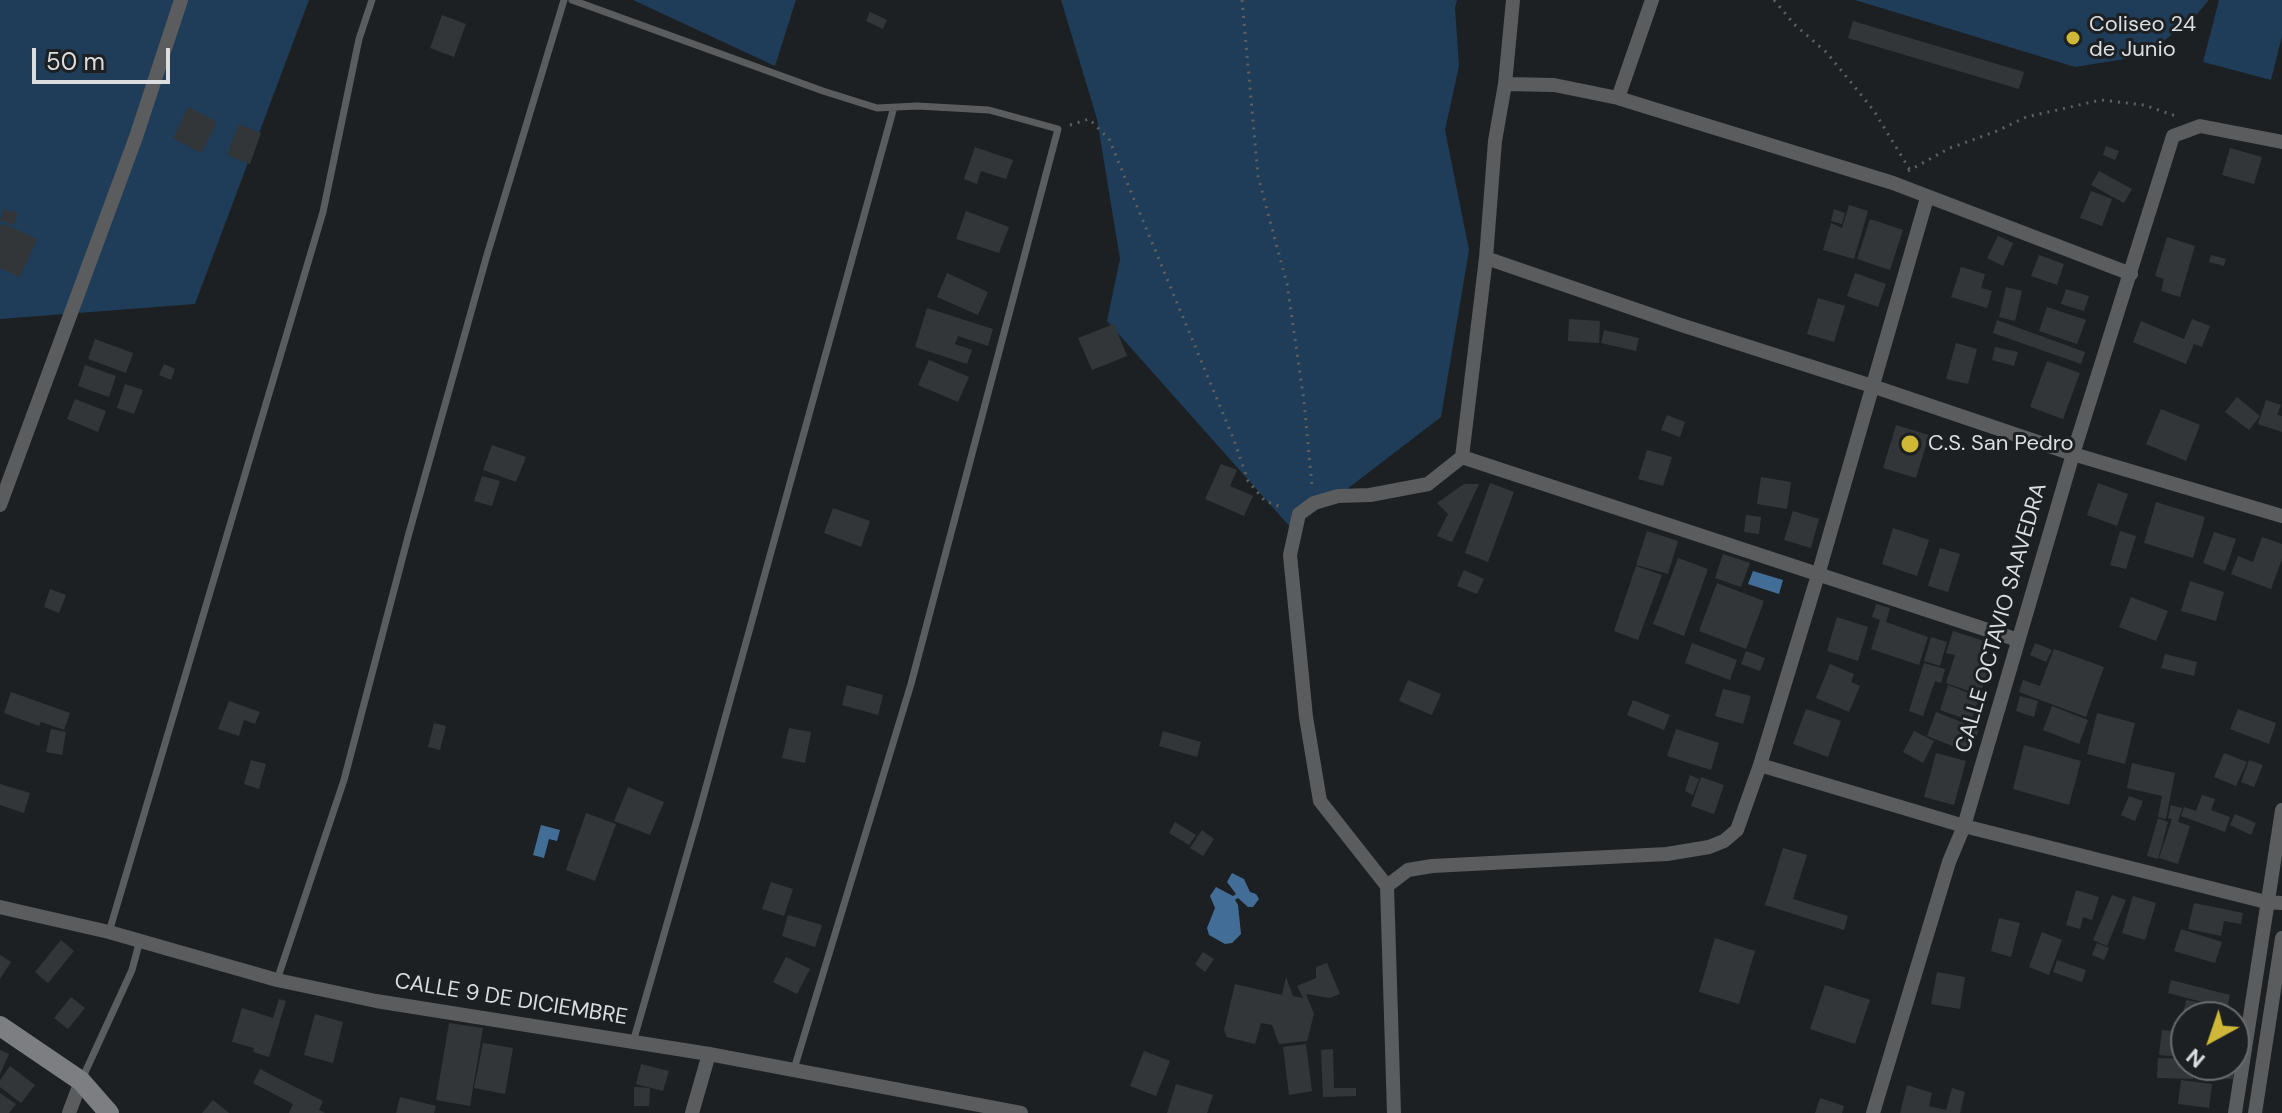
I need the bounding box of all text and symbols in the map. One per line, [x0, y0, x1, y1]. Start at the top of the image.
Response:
place label: Coliseo 24 de Junio [2089, 12, 2196, 64]
marker: Coliseo 24 de Junio [2064, 29, 2082, 47]
scale bar [36, 32, 174, 82]
text: 50 m [46, 46, 105, 77]
place label: C.S. San Pedro [1928, 431, 2073, 457]
marker: C.S. San Pedro [1899, 433, 1921, 455]
street label: CALLE OCTAVIO SAAVEDRA [1951, 480, 2053, 756]
street label: CALLE 9 DE DICIEMBRE [393, 969, 629, 1031]
north arrow [2170, 1001, 2250, 1081]
text: N [2180, 1042, 2211, 1075]

